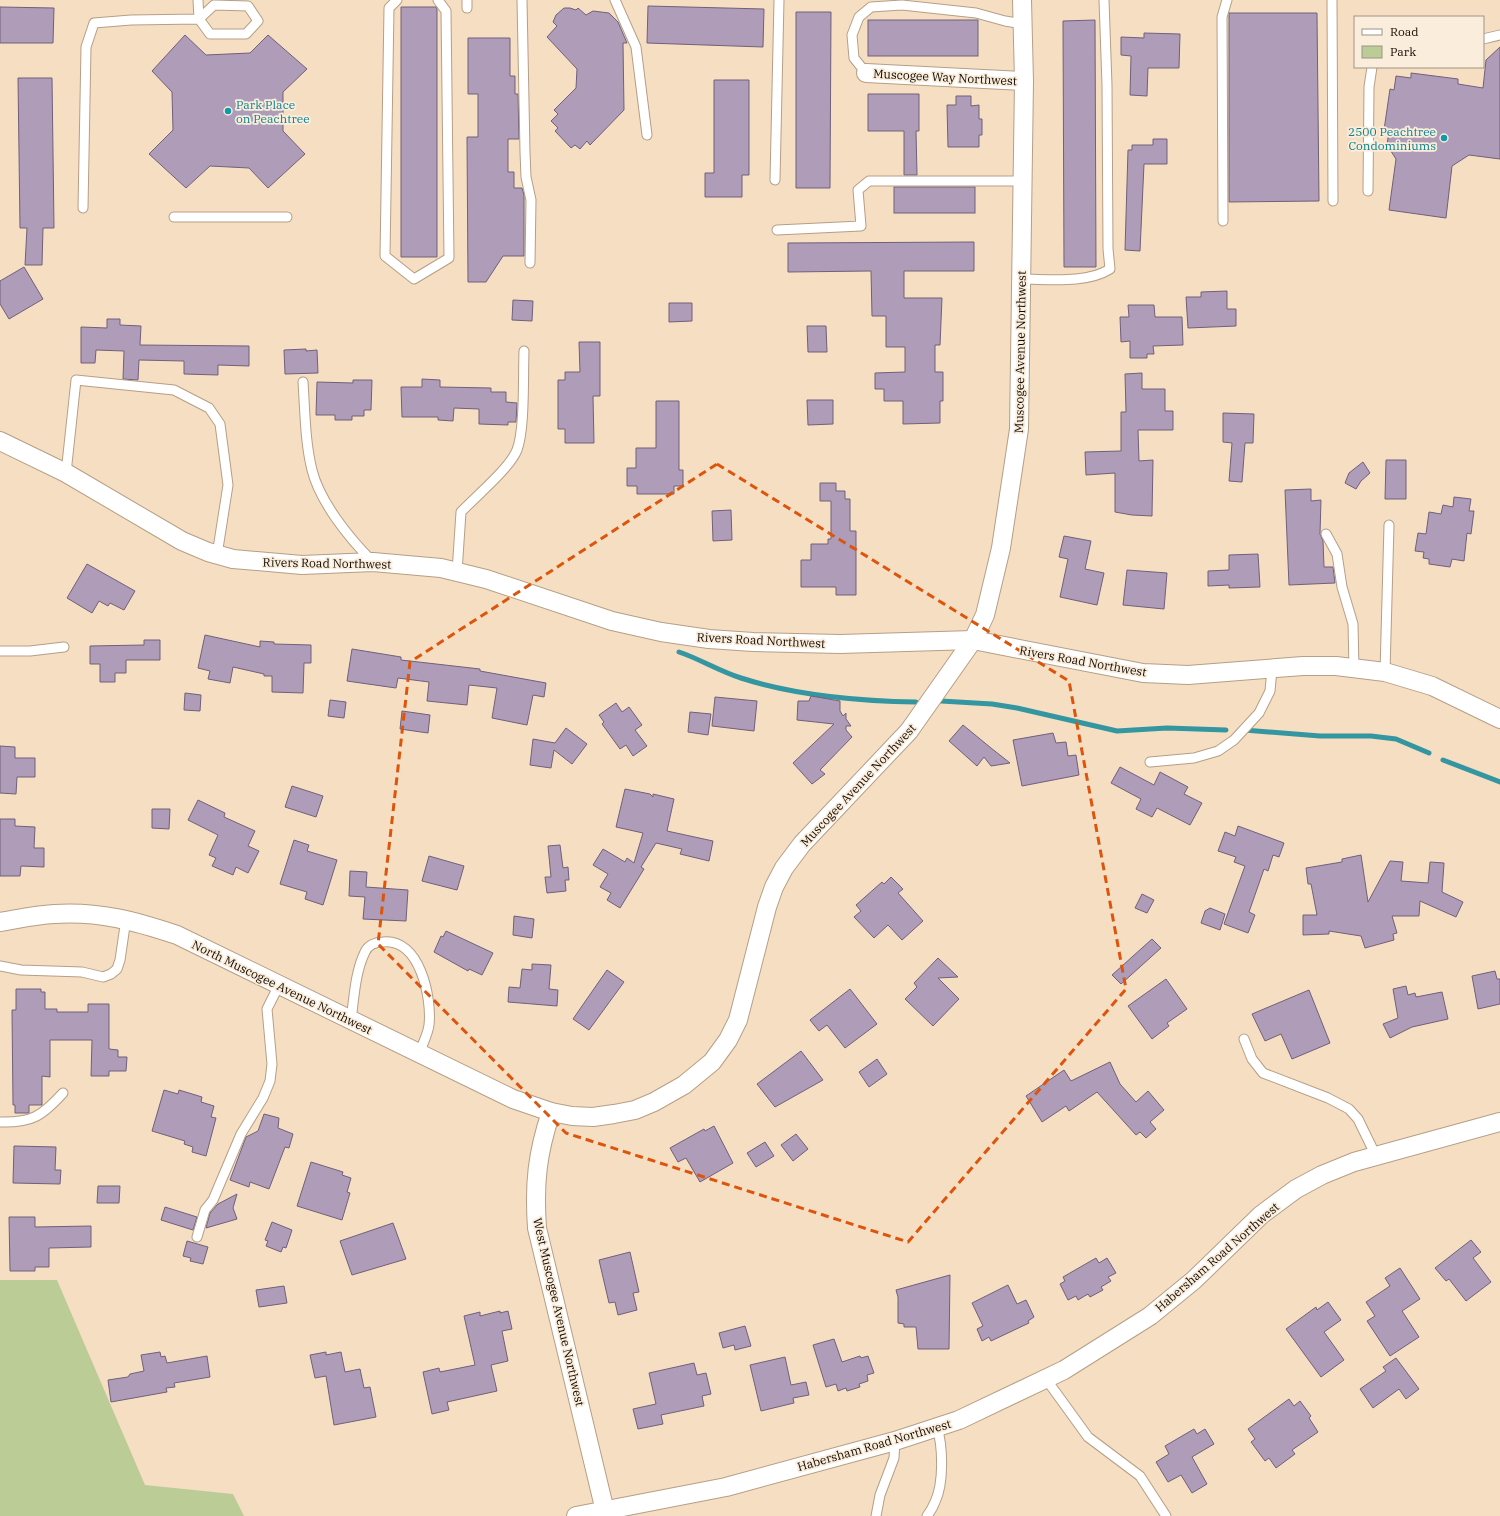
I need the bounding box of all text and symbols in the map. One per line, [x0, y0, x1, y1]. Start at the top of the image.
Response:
legend [1354, 16, 1484, 68]
text: Road [1390, 24, 1419, 39]
text: Park [1390, 44, 1416, 59]
street label: Muscogee Way Northwest [873, 66, 1017, 88]
place label: Park Place on Peachtree [236, 97, 310, 126]
marker: Park Place on Peachtree [223, 106, 233, 116]
place label: 2500 Peachtree Condominiums [1348, 124, 1436, 153]
marker: 2500 Peachtree Condominiums [1439, 133, 1449, 143]
street label: Muscogee Avenue Northwest [1011, 271, 1029, 433]
street label: Rivers Road Northwest [263, 554, 391, 572]
street label: Rivers Road Northwest [696, 629, 826, 651]
street label: Rivers Road Northwest [1018, 642, 1148, 680]
street label: Muscogee Avenue Northwest [797, 720, 919, 850]
street label: North Muscogee Avenue Northwest [190, 937, 374, 1037]
street label: Habersham Road Northwest [1152, 1199, 1282, 1315]
street label: West Muscogee Avenue Northwest [530, 1216, 588, 1408]
street label: Habersham Road Northwest [795, 1416, 953, 1474]

